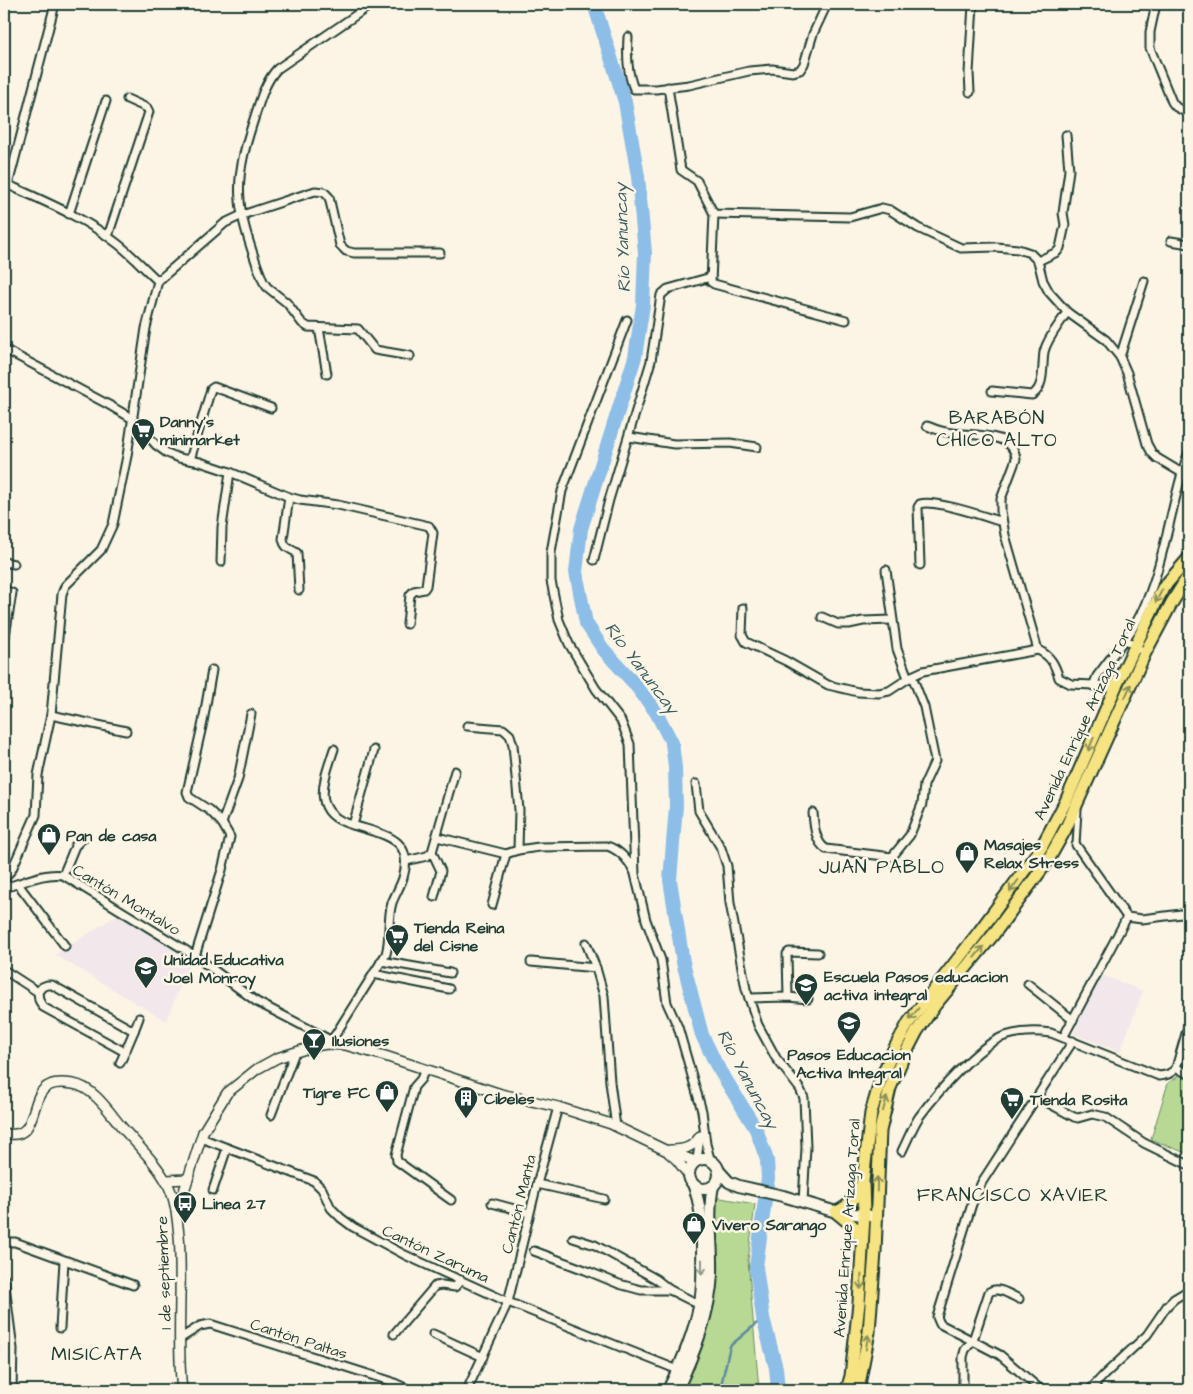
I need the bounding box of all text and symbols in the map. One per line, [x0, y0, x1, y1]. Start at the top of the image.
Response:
water label: Río Yanuncay [608, 181, 638, 293]
district label: BARABÓN CHICO ALTO [936, 405, 1058, 454]
place label: Danny's minimarket [160, 411, 240, 451]
supermarket icon: Danny's minimarket [130, 417, 156, 451]
one-way arrow [1154, 588, 1163, 603]
street label: Avenida Enrique Arízaga Toral [1029, 615, 1142, 824]
water label: Río Yanuncay [598, 617, 686, 722]
one-way arrow [1124, 684, 1133, 699]
one-way arrow [1085, 736, 1094, 751]
shop icon: Pan de casa [36, 822, 62, 856]
place label: Pan de casa [66, 825, 157, 847]
place label: Masajes Relax Stress [984, 834, 1079, 874]
shop icon: Masajes Relax Stress [954, 840, 980, 874]
district label: JUAN PABLO [819, 854, 945, 881]
street label: Cantón Montalvo [69, 859, 184, 941]
one-way arrow [1009, 879, 1019, 893]
place label: Tienda Reina del Cisne [413, 917, 505, 957]
supermarket icon: Tienda Reina del Cisne [384, 923, 410, 957]
one-way arrow [973, 946, 984, 959]
place label: Unidad Educativa Joel Monroy [163, 949, 285, 990]
school or university icon: Unidad Educativa Joel Monroy [133, 955, 159, 989]
place label: Escuela Pasos educacion activa integral [823, 966, 1008, 1008]
school or university icon: Escuela Pasos educacion activa integral [793, 972, 819, 1006]
one-way arrow [909, 1007, 920, 1020]
school or university icon: Pasos Educacion Activa Integral [836, 1010, 862, 1044]
water label: Río Yanuncay [710, 1025, 785, 1136]
bar icon: Ilusiones [301, 1027, 327, 1061]
place label: Ilusiones [332, 1030, 389, 1052]
place label: Pasos Educacion Activa Integral [787, 1044, 911, 1086]
shop icon: Tigre FC [374, 1079, 400, 1113]
place label: Tigre FC [302, 1082, 371, 1106]
building icon: Cibeles [453, 1085, 479, 1119]
supermarket icon: Tienda Rosita [999, 1086, 1025, 1120]
place label: Cibeles [484, 1088, 535, 1110]
place label: Tienda Rosita [1029, 1089, 1128, 1111]
one-way arrow [881, 1096, 891, 1112]
street label: Avenida Enrique Arízaga Toral [828, 1118, 867, 1338]
street label: Cantón Manta [496, 1152, 542, 1256]
one-way arrow [873, 1176, 882, 1192]
district label: FRANCISCO XAVIER [917, 1182, 1109, 1209]
bus stop icon: Linea 27 [172, 1190, 198, 1224]
place label: Linea 27 [202, 1193, 266, 1215]
shop icon: Vivero Sarango [681, 1211, 707, 1245]
place label: Vivero Sarango [711, 1214, 827, 1238]
street label: 1 de septiembre [151, 1215, 177, 1330]
street label: Cantón Zaruma [379, 1220, 493, 1288]
one-way arrow [697, 1258, 707, 1275]
one-way arrow [856, 1274, 865, 1290]
street label: Cantón Paltas [247, 1313, 350, 1365]
one-way arrow [862, 1335, 872, 1351]
district label: MISICATA [51, 1341, 143, 1368]

